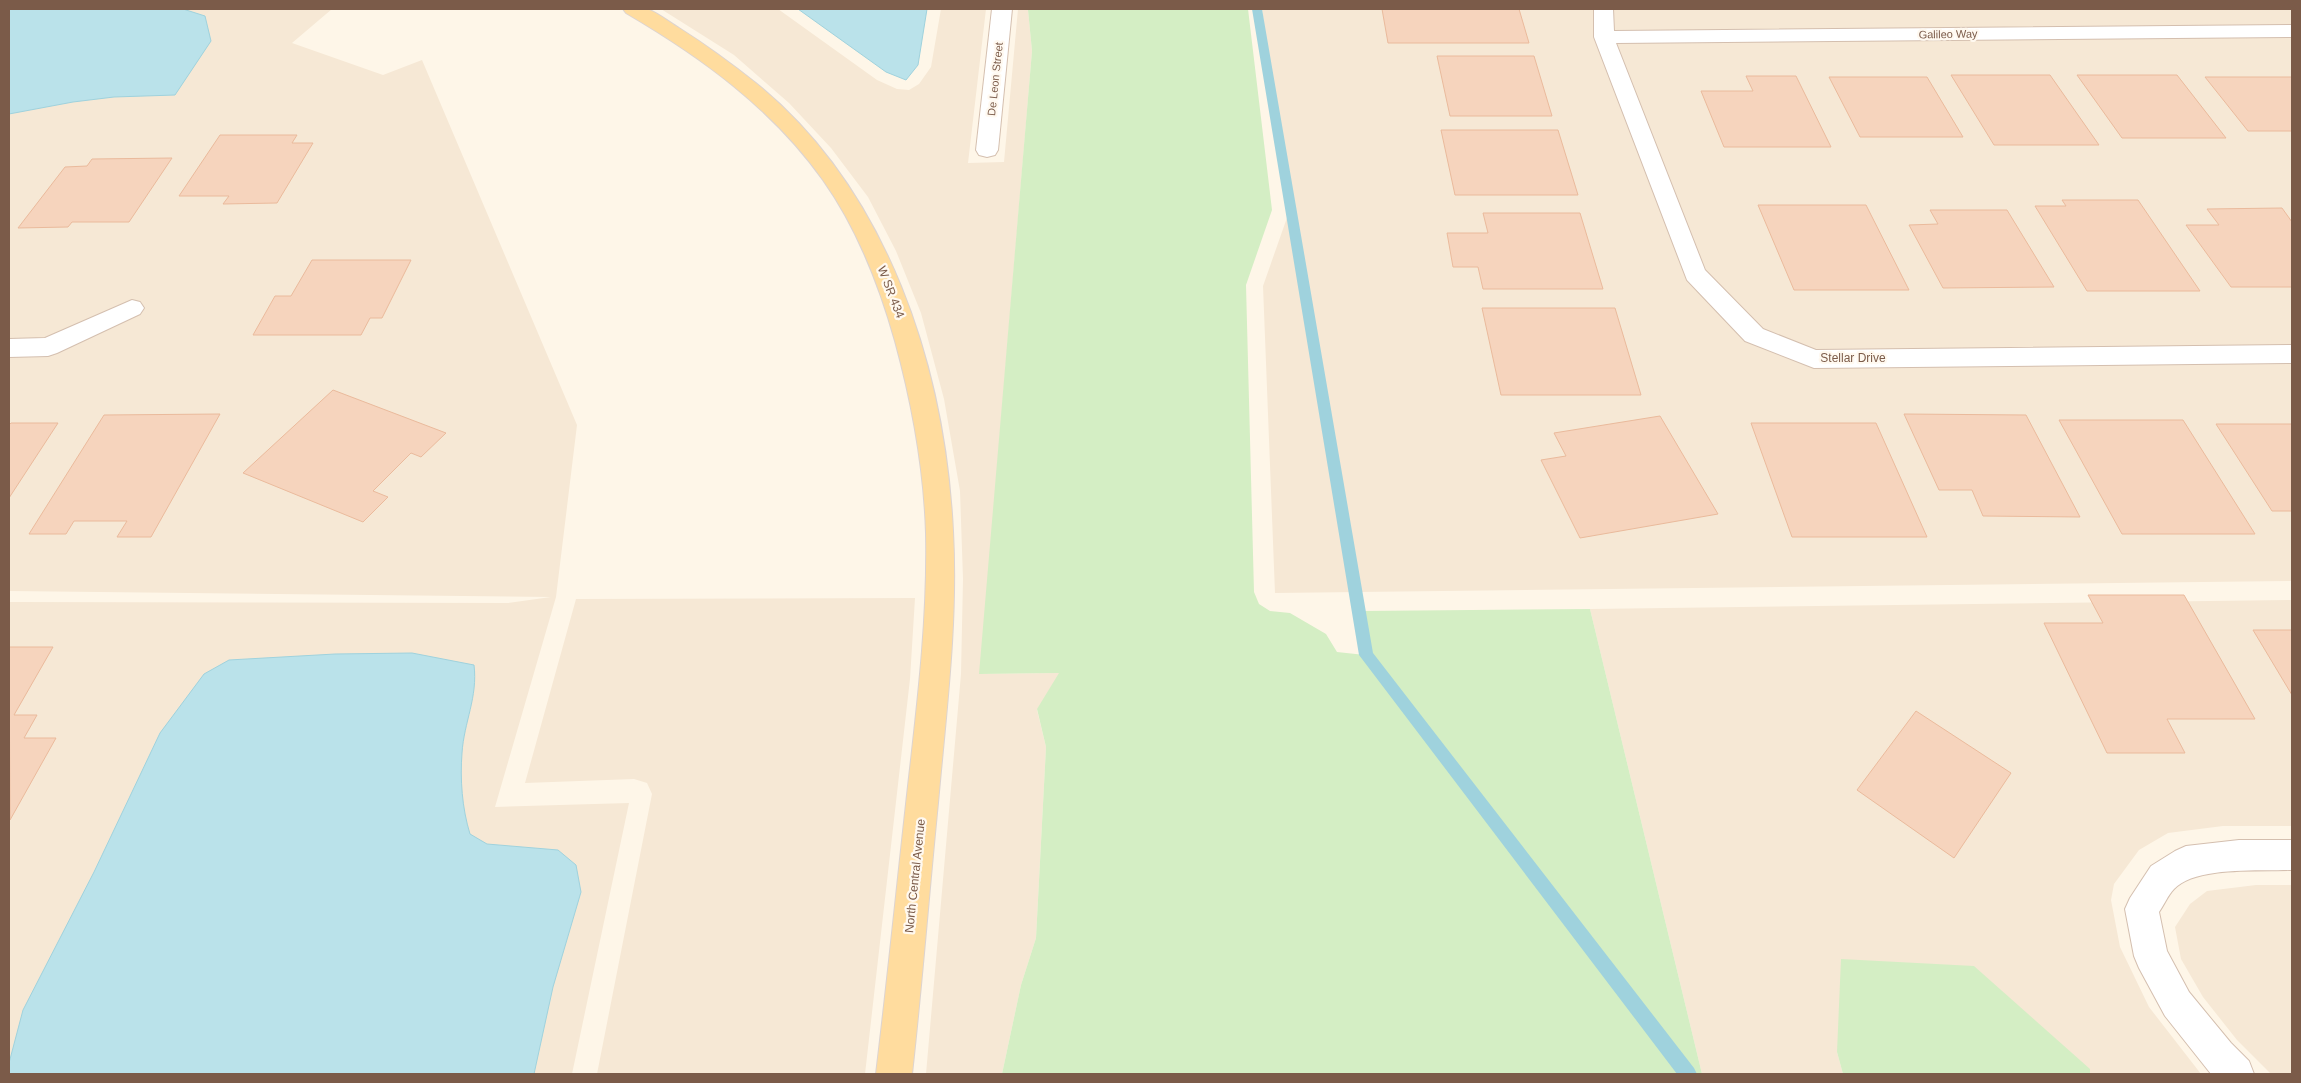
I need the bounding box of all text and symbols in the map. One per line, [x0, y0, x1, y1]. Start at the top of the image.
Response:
street label: Galileo Way [1918, 27, 1978, 41]
street label: De Leon Street [985, 42, 1005, 116]
street label: W SR 434 [875, 264, 907, 320]
street label: Stellar Drive [1820, 351, 1886, 365]
street label: North Central Avenue [902, 818, 928, 934]

